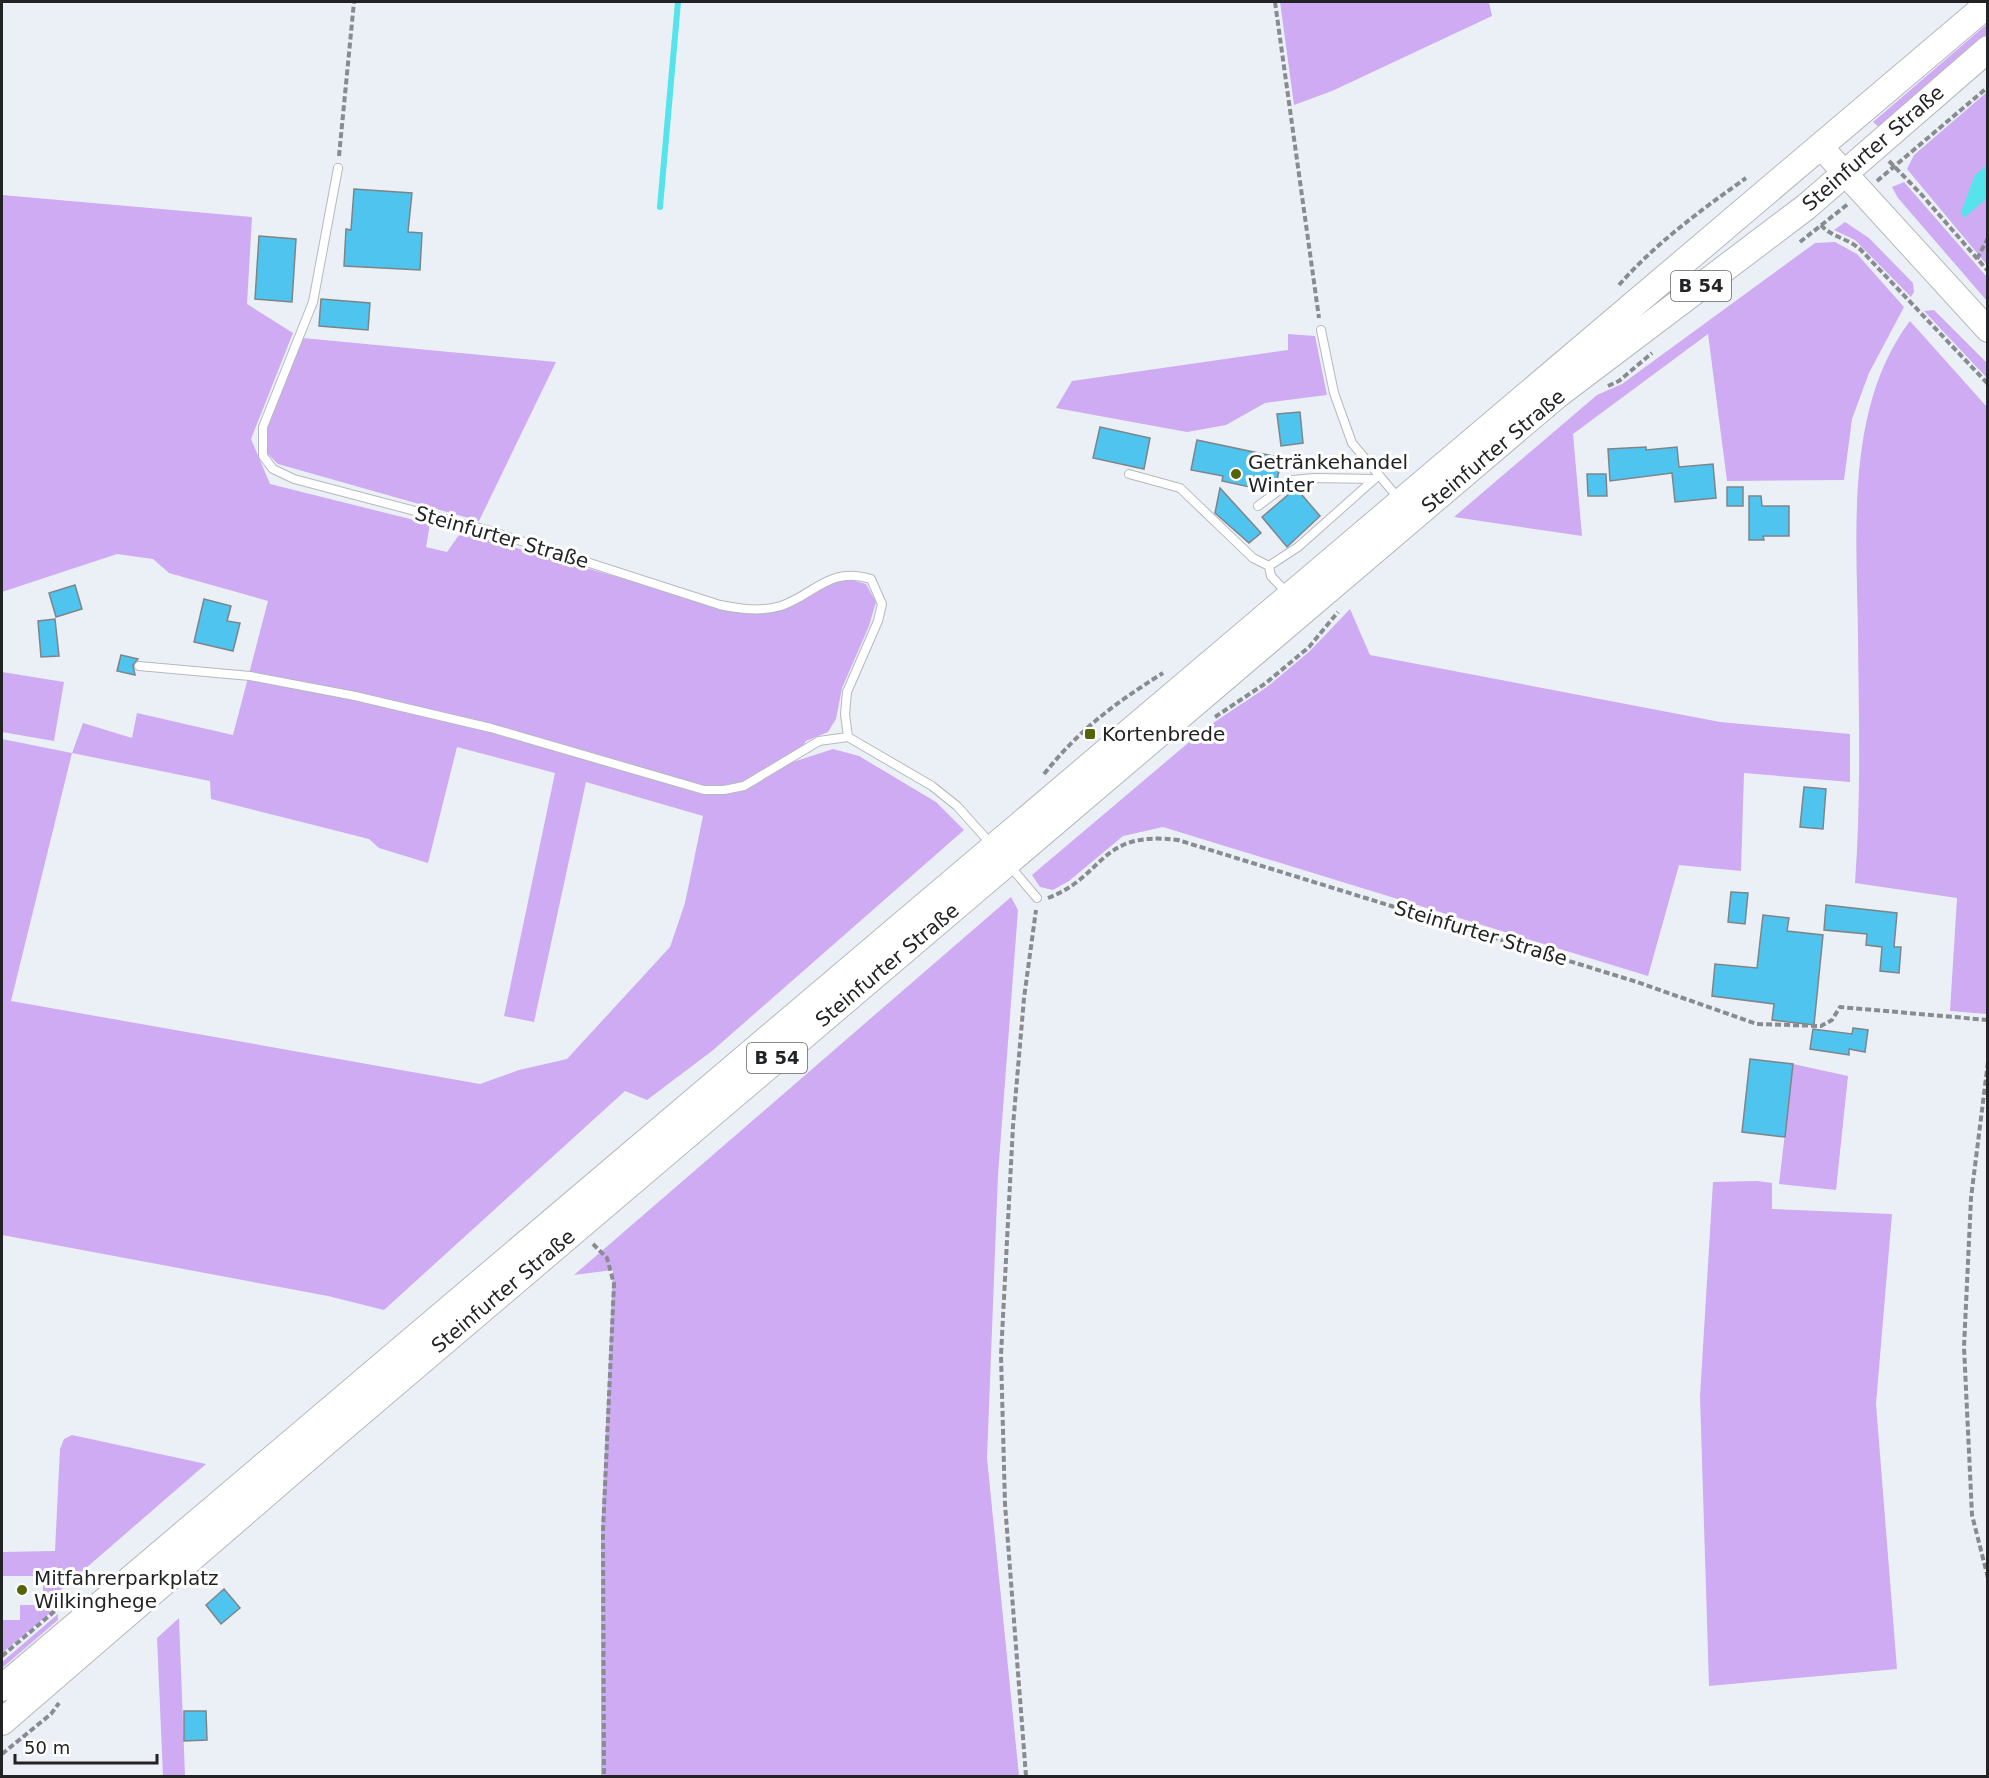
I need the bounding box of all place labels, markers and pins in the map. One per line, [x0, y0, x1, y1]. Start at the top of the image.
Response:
place label: Getränkehandel Winter [1248, 450, 1408, 497]
marker: Getränkehandel Winter [1229, 467, 1243, 481]
place label: Kortenbrede [1102, 722, 1225, 746]
marker: Kortenbrede [1083, 727, 1097, 741]
place label: Mitfahrerparkplatz Wilkinghege [34, 1566, 219, 1613]
marker: Mitfahrerparkplatz Wilkinghege [15, 1583, 29, 1597]

